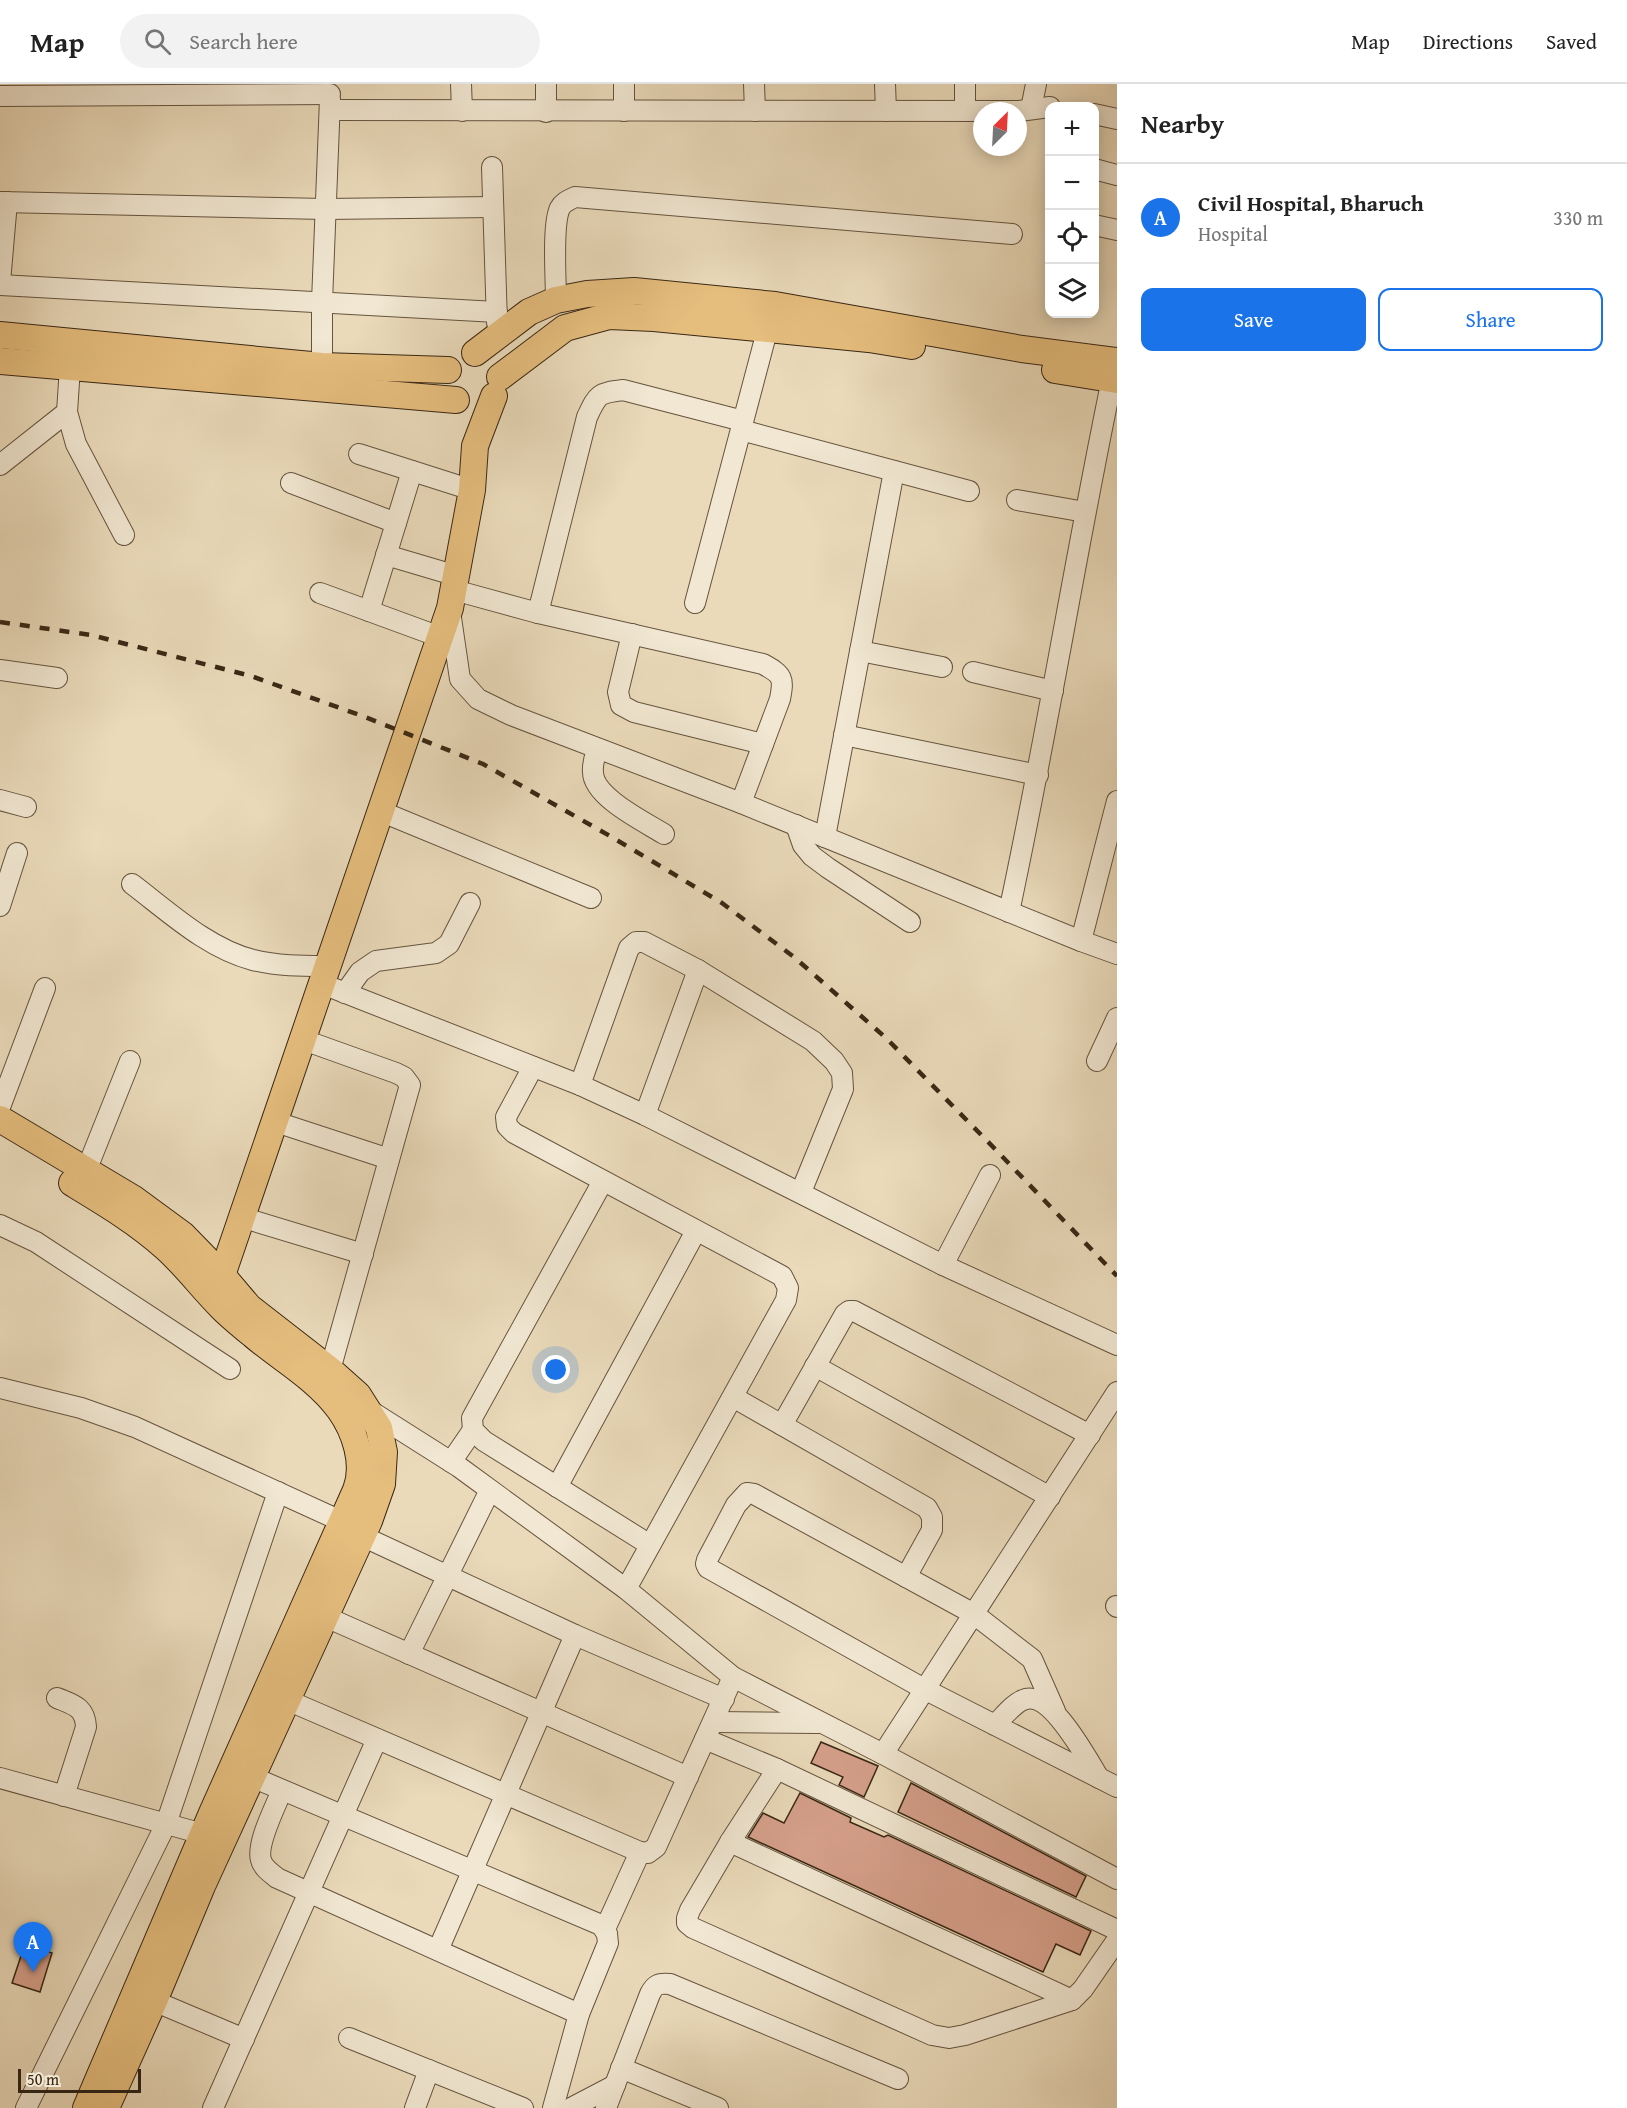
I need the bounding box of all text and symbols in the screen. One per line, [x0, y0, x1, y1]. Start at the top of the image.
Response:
search box [120, 14, 540, 68]
text: Map [30, 21, 84, 62]
icon: search [141, 25, 174, 58]
text: Search here [189, 25, 298, 57]
text: Map [1351, 26, 1390, 57]
text: Directions [1423, 26, 1513, 57]
text: Saved [1546, 26, 1597, 57]
north arrow [973, 102, 1027, 156]
map controls [1045, 102, 1099, 318]
button: + [1045, 102, 1099, 156]
text: Nearby [1141, 104, 1224, 143]
button: − [1045, 156, 1099, 210]
text: Civil Hospital, Bharuch [1198, 187, 1424, 219]
text: A [1154, 203, 1167, 232]
text: 330 m [1553, 203, 1603, 232]
button: locate [1045, 210, 1099, 264]
text: Hospital [1198, 219, 1268, 248]
button: layers [1045, 264, 1099, 318]
button: Save [1141, 288, 1366, 351]
button: Share [1378, 288, 1603, 351]
your location [541, 1355, 570, 1384]
pin: A [14, 1922, 52, 1972]
scale bar [18, 2066, 141, 2094]
text: 50 m [27, 2067, 59, 2091]

